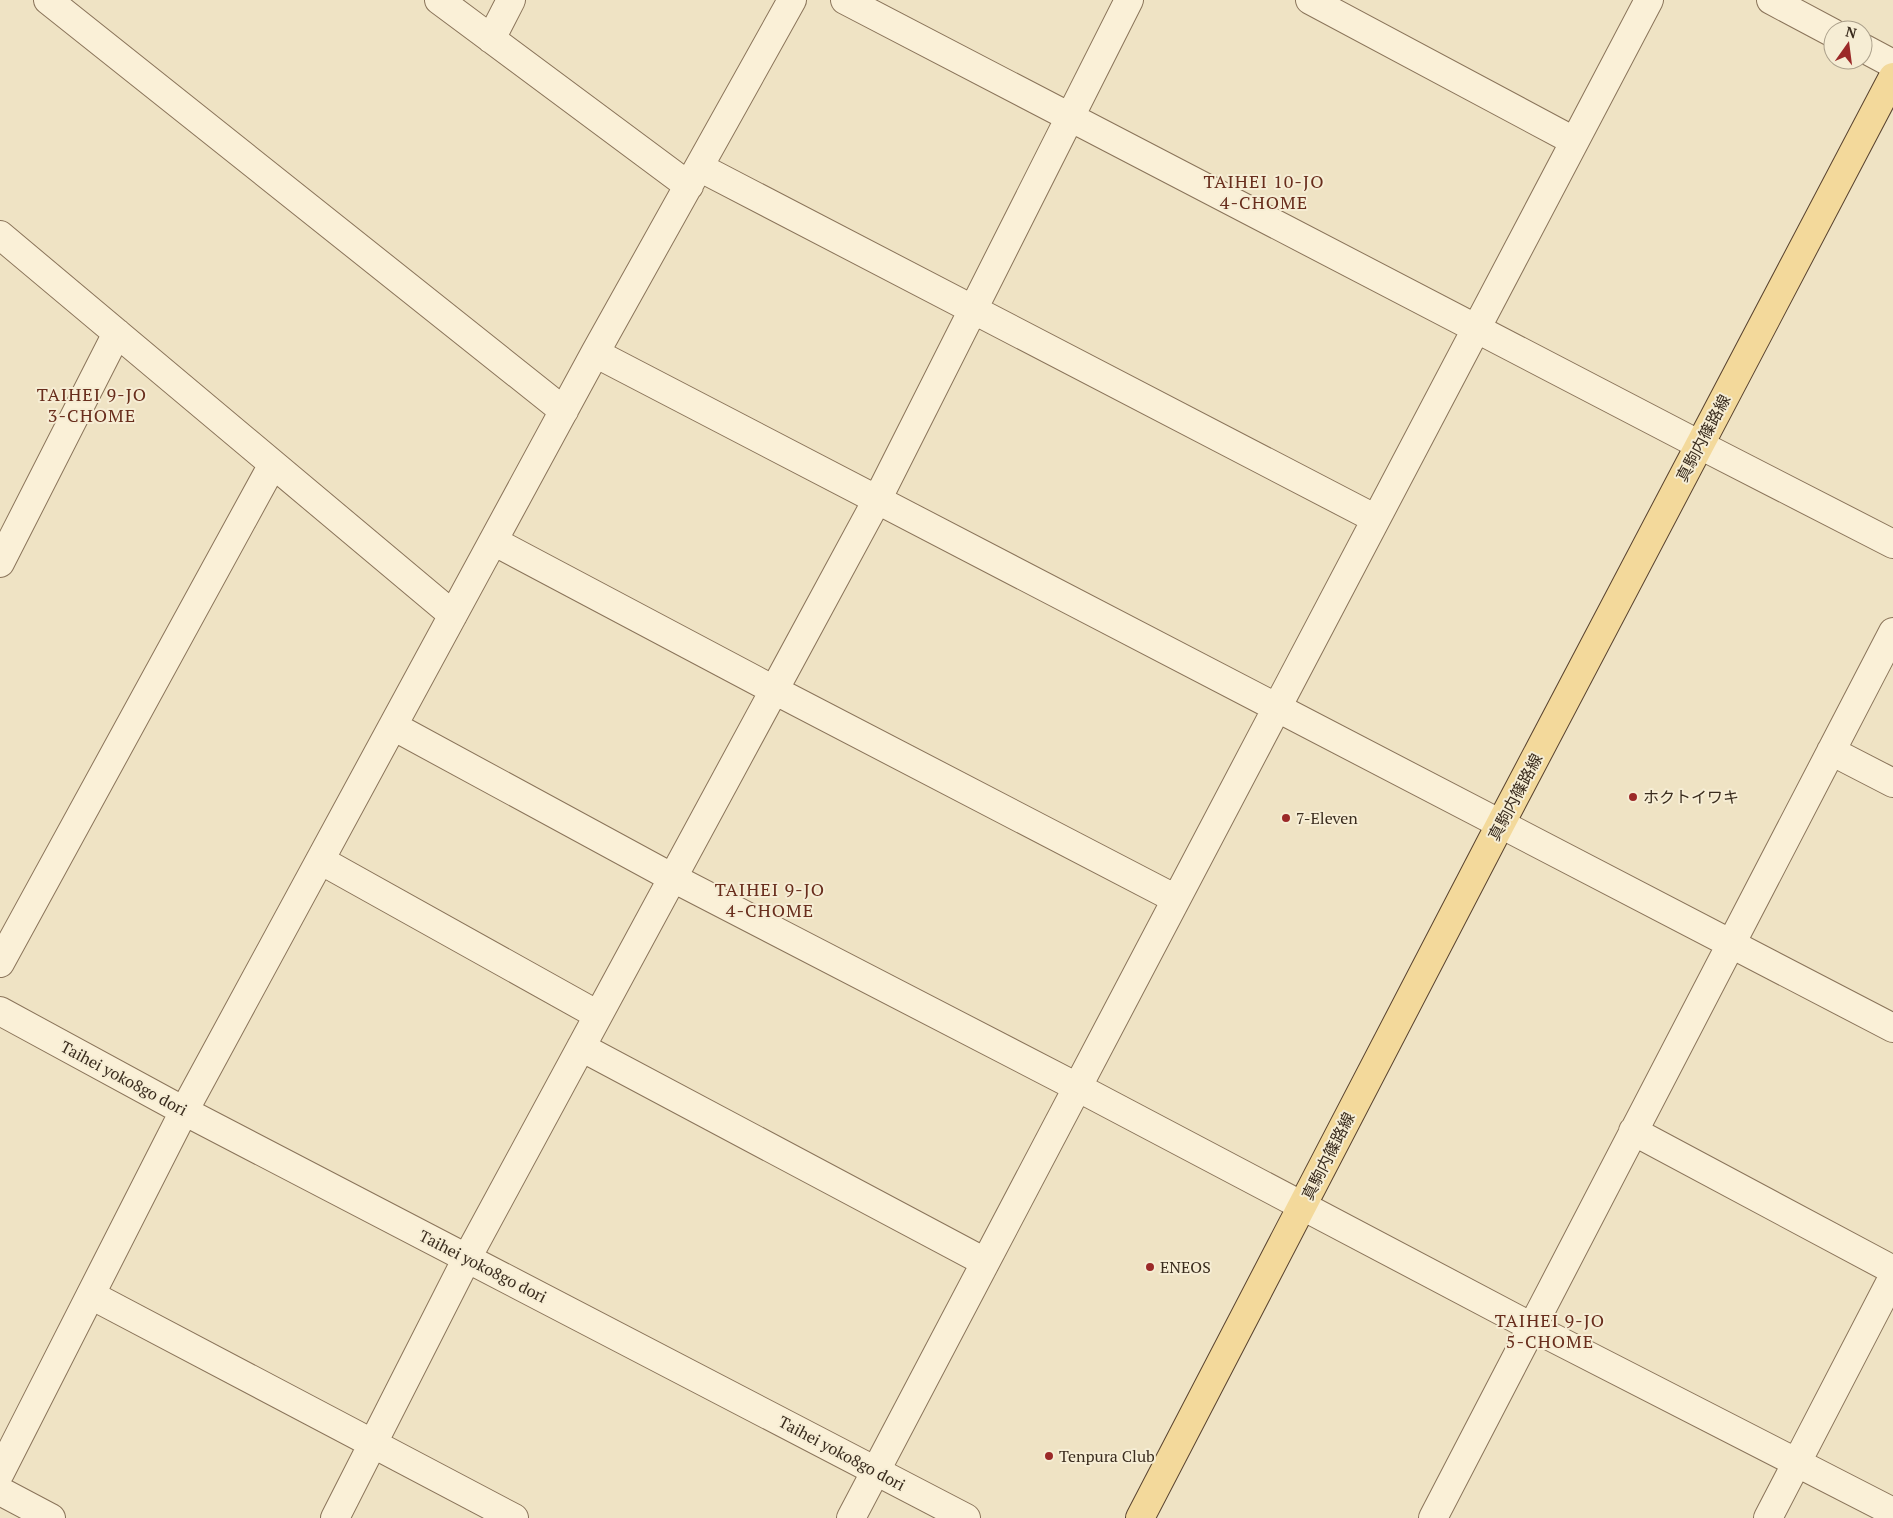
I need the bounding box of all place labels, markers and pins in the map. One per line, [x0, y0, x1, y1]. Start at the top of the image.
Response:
place label: ホクトイワキ [1643, 786, 1739, 808]
marker: ホクトイワキ [1627, 791, 1639, 803]
place label: 7-Eleven [1296, 807, 1358, 829]
marker: 7-Eleven [1280, 812, 1292, 824]
place label: ENEOS [1160, 1256, 1211, 1278]
marker: ENEOS [1144, 1261, 1156, 1273]
place label: Tenpura Club [1059, 1445, 1155, 1467]
marker: Tenpura Club [1043, 1450, 1055, 1462]

